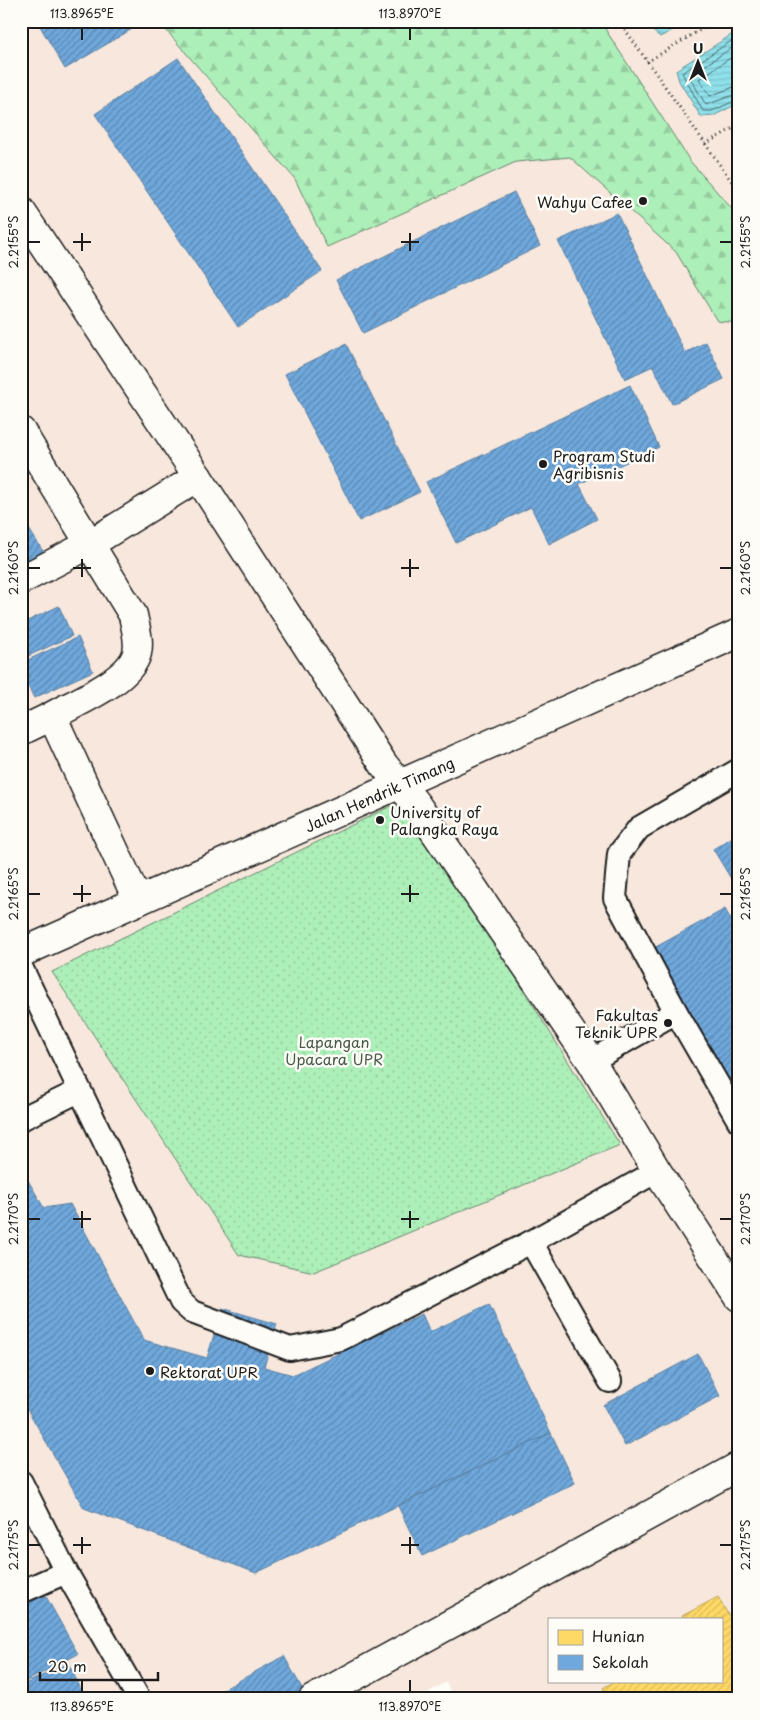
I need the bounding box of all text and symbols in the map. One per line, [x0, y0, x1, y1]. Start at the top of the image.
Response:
text: 113.8965°E [50, 4, 114, 22]
text: 113.8970°E [378, 4, 442, 22]
north arrow [672, 38, 722, 88]
text: U [693, 38, 703, 59]
place label: Wahyu Cafee [537, 190, 633, 213]
marker: Wahyu Cafee [637, 195, 649, 207]
text: 2.2155°S [4, 216, 22, 268]
text: 2.2155°S [736, 216, 754, 268]
place label: Program Studi Agribisnis [553, 444, 655, 484]
marker: Program Studi Agribisnis [537, 458, 549, 470]
text: 2.2160°S [4, 541, 22, 595]
text: 2.2160°S [736, 541, 754, 595]
street label: Jalan Hendrik Timang [301, 750, 457, 837]
place label: University of Palangka Raya [390, 800, 499, 840]
marker: University of Palangka Raya [374, 814, 386, 826]
text: 2.2165°S [4, 867, 22, 921]
text: 2.2165°S [736, 867, 754, 921]
place label: Fakultas Teknik UPR [575, 1003, 658, 1043]
marker: Fakultas Teknik UPR [662, 1017, 674, 1029]
park label: Lapangan Upacara UPR [285, 1030, 383, 1070]
text: 2.2170°S [4, 1193, 22, 1245]
text: 2.2170°S [736, 1193, 754, 1245]
place label: Rektorat UPR [160, 1360, 258, 1383]
marker: Rektorat UPR [144, 1365, 156, 1377]
text: 2.2175°S [4, 1519, 22, 1571]
text: 2.2175°S [736, 1519, 754, 1571]
legend [548, 1618, 722, 1682]
text: Hunian [592, 1624, 645, 1647]
scale bar [40, 1650, 158, 1682]
text: Sekolah [592, 1650, 649, 1673]
text: 20 m [48, 1654, 87, 1677]
text: 113.8965°E [50, 1697, 114, 1715]
text: 113.8970°E [378, 1697, 442, 1715]

